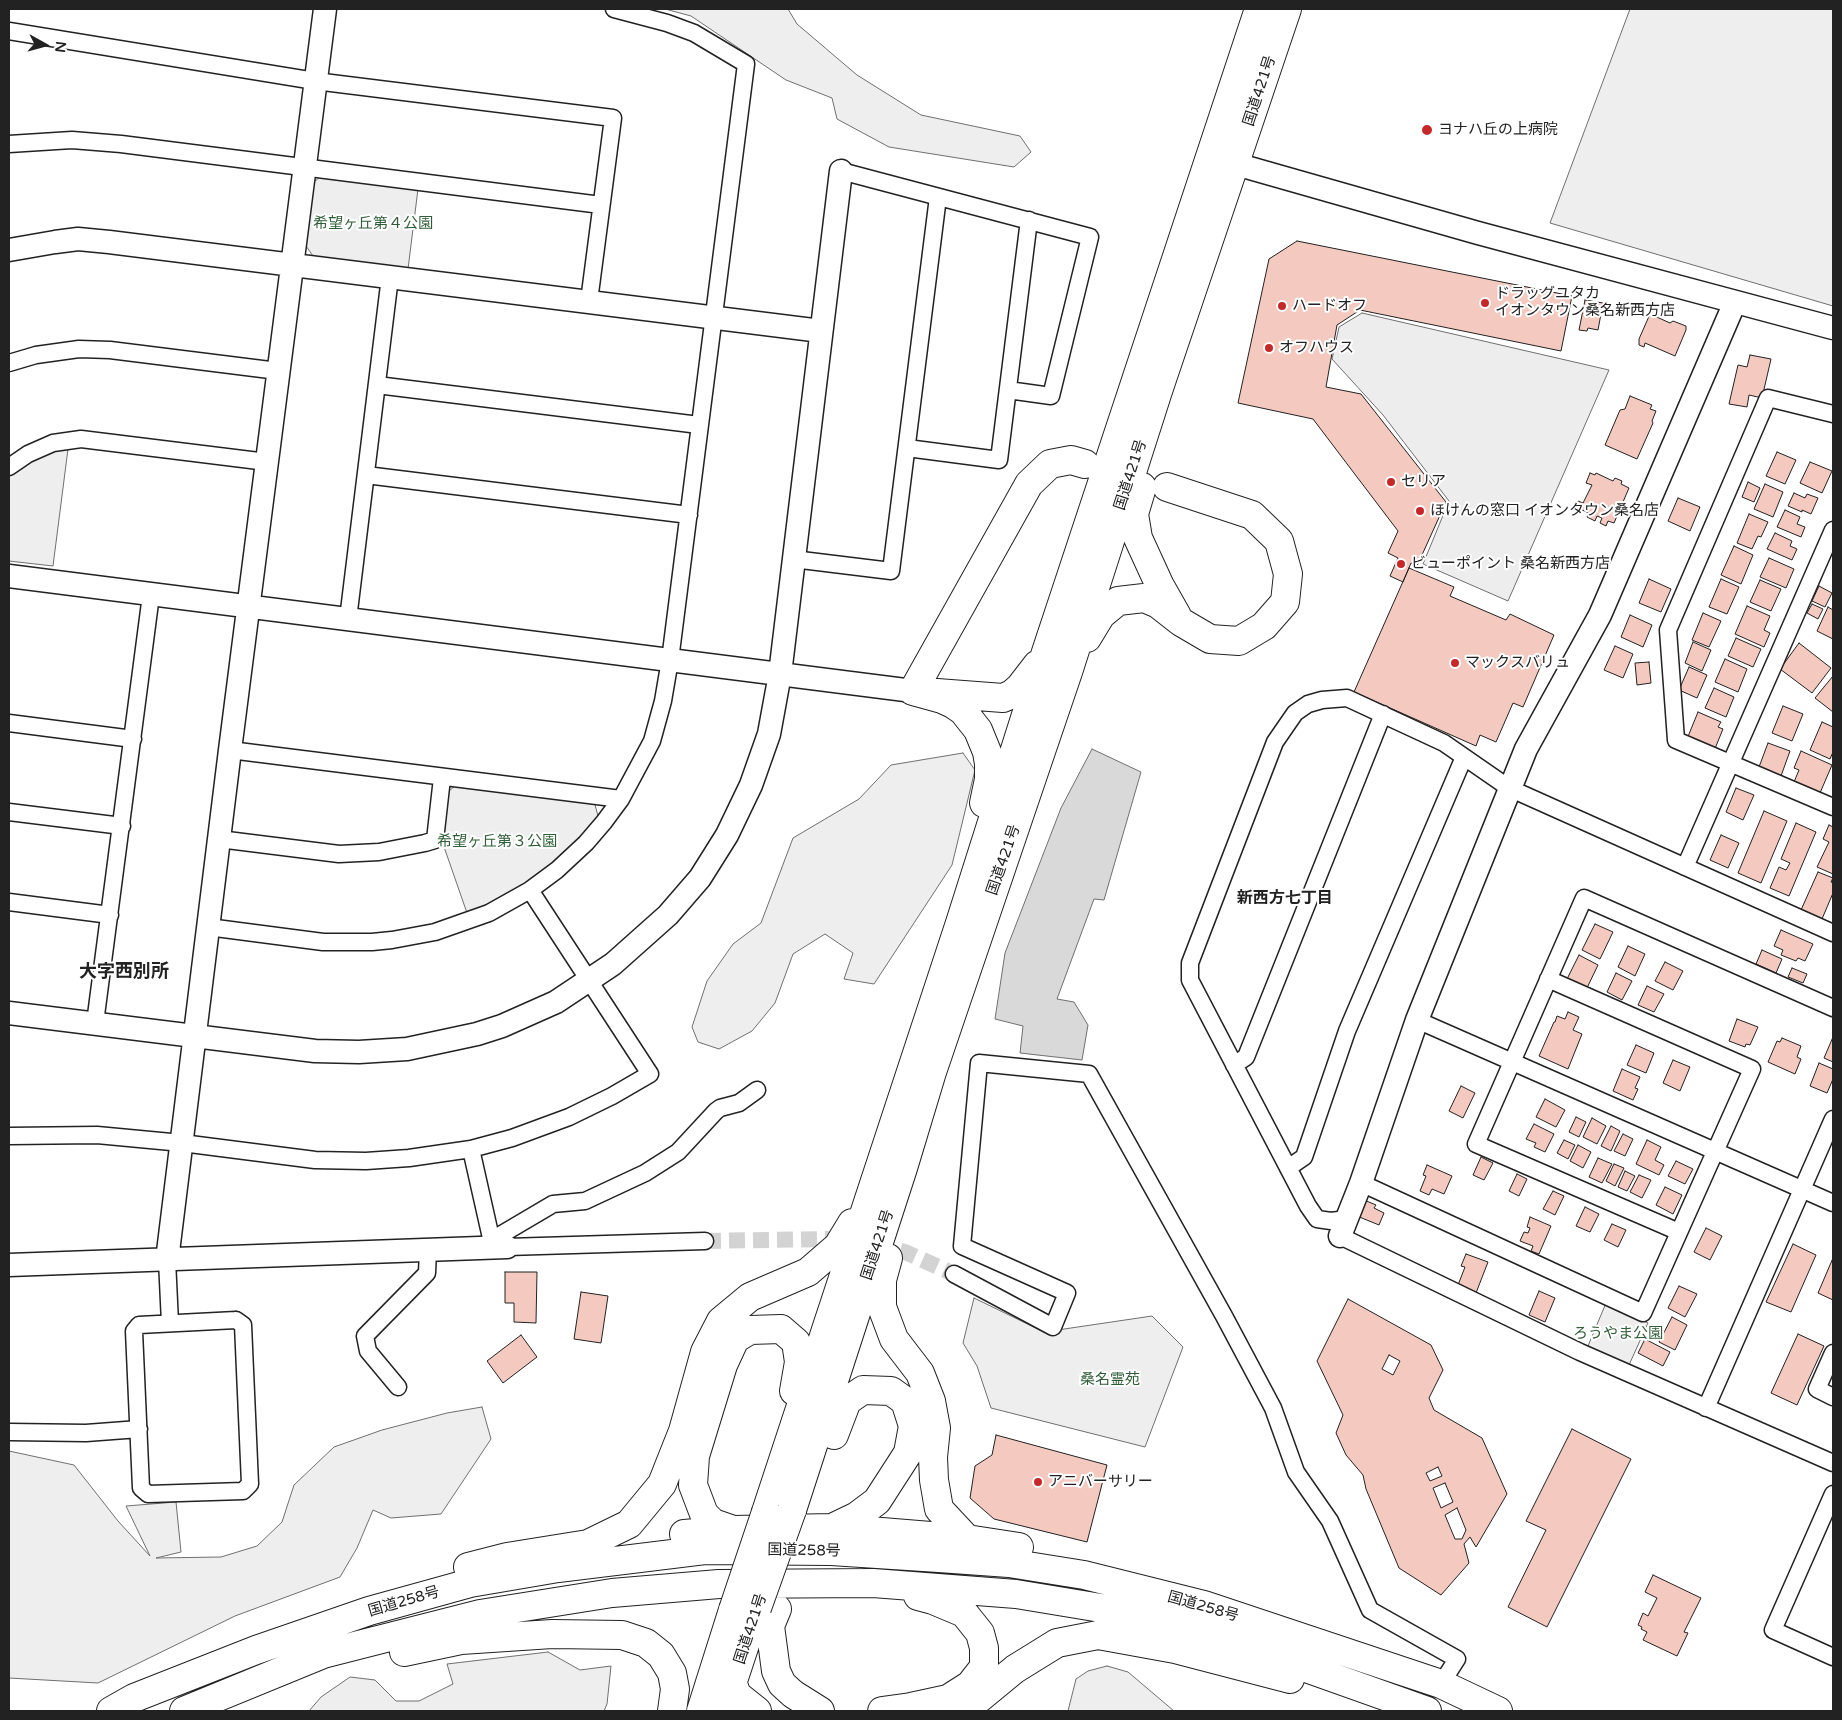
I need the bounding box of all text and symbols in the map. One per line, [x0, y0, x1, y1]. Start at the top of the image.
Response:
north arrow [20, 20, 70, 70]
text: N [51, 40, 70, 54]
street label: 国道421号 [1240, 53, 1280, 129]
place label: ヨナハ丘の上病院 [1438, 121, 1558, 139]
marker: ヨナハ丘の上病院 [1420, 123, 1434, 137]
park label: 希望ヶ丘第４公園 [313, 215, 433, 233]
place label: ドラッグユタカ イオンタウン桑名新西方店 [1495, 285, 1675, 320]
place label: ハードオフ [1292, 297, 1367, 315]
marker: ドラッグユタカ イオンタウン桑名新西方店 [1479, 297, 1491, 309]
marker: ハードオフ [1276, 300, 1288, 312]
place label: オフハウス [1279, 339, 1354, 357]
marker: オフハウス [1263, 342, 1275, 354]
street label: 国道421号 [1111, 437, 1151, 513]
place label: セリア [1401, 473, 1446, 491]
marker: セリア [1385, 476, 1397, 488]
place label: ほけんの窓口 イオンタウン桑名店 [1430, 502, 1659, 520]
marker: ほけんの窓口 イオンタウン桑名店 [1414, 505, 1426, 517]
place label: ビューポイント 桑名新西方店 [1411, 555, 1610, 573]
marker: ビューポイント 桑名新西方店 [1395, 558, 1407, 570]
place label: マックスバリュ [1465, 654, 1570, 672]
marker: マックスバリュ [1449, 657, 1461, 669]
street label: 国道421号 [984, 822, 1024, 898]
park label: 希望ヶ丘第３公園 [437, 833, 557, 851]
district label: 新西方七丁目 [1237, 889, 1333, 909]
district label: 大字西別所 [79, 961, 169, 983]
street label: 国道421号 [858, 1207, 898, 1283]
park label: ろうやま公園 [1573, 1325, 1663, 1343]
park label: 桑名霊苑 [1080, 1371, 1140, 1389]
place label: アニバーサリー [1048, 1473, 1153, 1491]
marker: アニバーサリー [1032, 1476, 1044, 1488]
street label: 国道258号 [767, 1541, 841, 1561]
street label: 国道258号 [366, 1583, 442, 1621]
street label: 国道258号 [1165, 1588, 1241, 1626]
street label: 国道421号 [731, 1591, 771, 1667]

